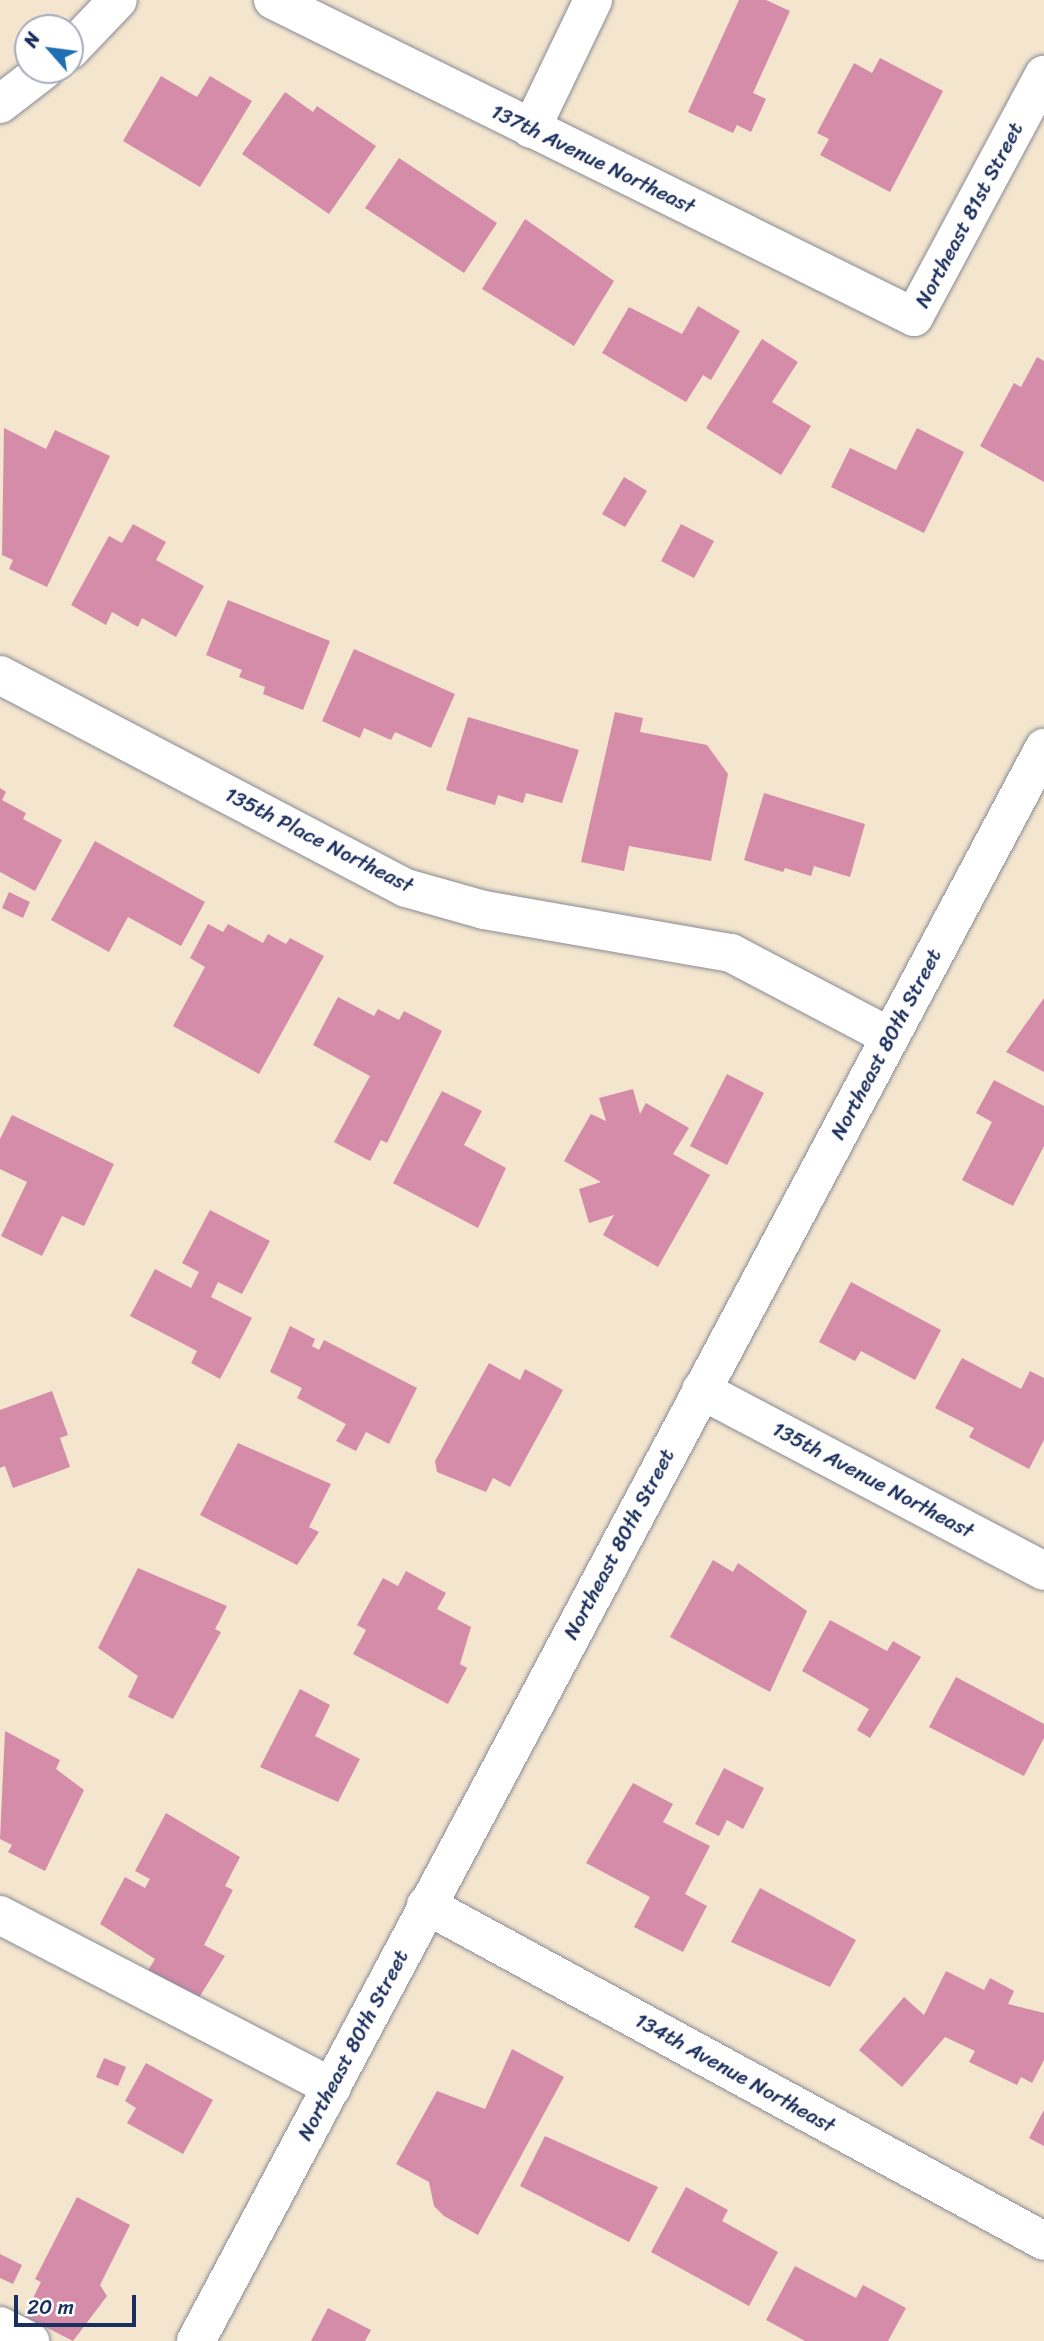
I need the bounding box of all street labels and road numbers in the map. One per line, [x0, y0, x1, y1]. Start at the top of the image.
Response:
street label: 137th Avenue Northeast [486, 98, 700, 220]
street label: Northeast 81st Street [909, 118, 1029, 312]
street label: 135th Place Northeast [220, 781, 418, 899]
street label: Northeast 80th Street [825, 944, 947, 1144]
street label: 135th Avenue Northeast [767, 1416, 979, 1544]
street label: Northeast 80th Street [558, 1444, 680, 1644]
street label: Northeast 80th Street [292, 1945, 414, 2145]
street label: 134th Avenue Northeast [630, 2007, 840, 2139]

